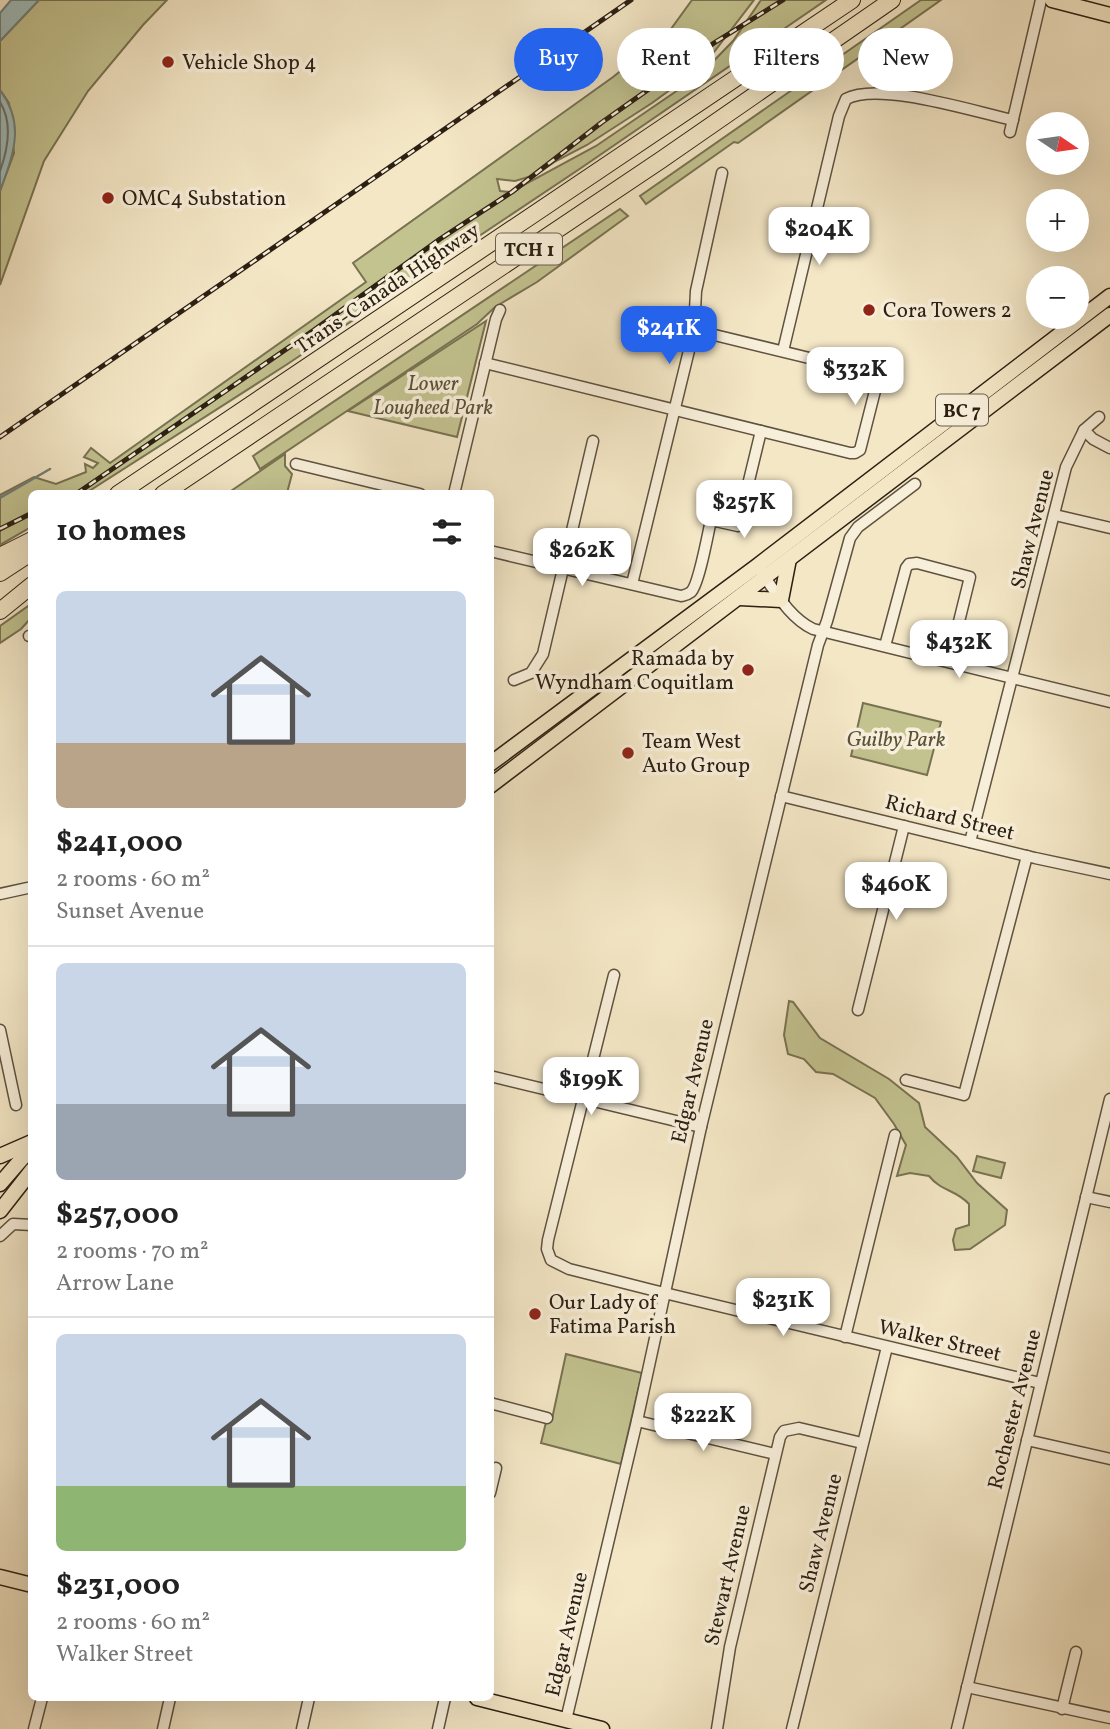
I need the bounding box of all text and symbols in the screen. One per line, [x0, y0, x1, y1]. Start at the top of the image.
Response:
chip: Buy [514, 28, 603, 91]
chip: Rent [617, 28, 715, 91]
chip: Filters [729, 28, 844, 91]
chip: New [858, 28, 953, 91]
place label: Vehicle Shop 4 [182, 49, 317, 78]
marker: Vehicle Shop 4 [160, 54, 176, 70]
north arrow [1026, 112, 1088, 175]
map controls [1026, 112, 1089, 329]
place label: OMC4 Substation [122, 185, 286, 214]
button: + [1026, 189, 1089, 252]
marker: OMC4 Substation [100, 190, 116, 206]
pin: $204K [770, 208, 868, 267]
text: $204K [784, 214, 854, 246]
street label: Trans-Canada Highway [290, 216, 486, 362]
road number: TCH 1 [496, 233, 562, 264]
button: − [1026, 266, 1089, 329]
place label: Cora Towers 2 [883, 297, 1012, 326]
marker: Cora Towers 2 [861, 302, 877, 318]
pin: $241K [620, 306, 718, 366]
text: $241K [637, 313, 701, 345]
pin: $332K [806, 348, 904, 407]
text: $332K [823, 354, 887, 386]
park label: Lower Lougheed Park [373, 370, 493, 423]
road number: BC 7 [936, 394, 988, 426]
street label: Shaw Avenue [1005, 466, 1062, 592]
pin: $257K [695, 480, 793, 540]
text: $257K [712, 487, 776, 519]
text: 10 homes [56, 511, 186, 553]
icon: filters [428, 513, 466, 551]
pin: $262K [533, 528, 631, 588]
text: $262K [549, 535, 615, 567]
pin: $432K [910, 620, 1008, 680]
text: $432K [926, 627, 992, 659]
icon: home [198, 637, 324, 763]
place label: Ramada by Wyndham Coquitlam [535, 645, 735, 698]
marker: Ramada by Wyndham Coquitlam [740, 662, 756, 678]
park label: Guilby Park [847, 726, 946, 755]
place label: Team West Auto Group [642, 728, 750, 781]
marker: Team West Auto Group [620, 745, 636, 761]
street label: Richard Street [882, 788, 1017, 849]
text: $241,000 [56, 822, 183, 864]
pin: $460K [847, 862, 945, 922]
text: 2 rooms · 60 m² [56, 864, 210, 896]
text: $460K [861, 869, 931, 901]
text: Sunset Avenue [56, 896, 204, 928]
icon: home [198, 1009, 324, 1135]
street label: Edgar Avenue [665, 1016, 722, 1147]
pin: $199K [542, 1058, 640, 1117]
text: $199K [559, 1064, 623, 1096]
text: $257,000 [56, 1194, 179, 1236]
text: 2 rooms · 70 m² [56, 1236, 209, 1268]
text: Arrow Lane [56, 1268, 174, 1300]
pin: $231K [734, 1278, 832, 1338]
text: $231K [752, 1285, 814, 1317]
place label: Our Lady of Fatima Parish [549, 1289, 676, 1342]
marker: Our Lady of Fatima Parish [527, 1306, 543, 1322]
street label: Walker Street [875, 1313, 1004, 1370]
street label: Rochester Avenue [982, 1326, 1049, 1493]
icon: home [198, 1380, 324, 1506]
pin: $222K [654, 1394, 752, 1453]
text: $222K [670, 1400, 736, 1432]
street label: Shaw Avenue [793, 1470, 850, 1596]
street label: Stewart Avenue [698, 1502, 759, 1649]
text: $231,000 [56, 1565, 180, 1607]
street label: Edgar Avenue [539, 1569, 596, 1700]
text: 2 rooms · 60 m² [56, 1607, 210, 1639]
text: Walker Street [56, 1639, 193, 1671]

